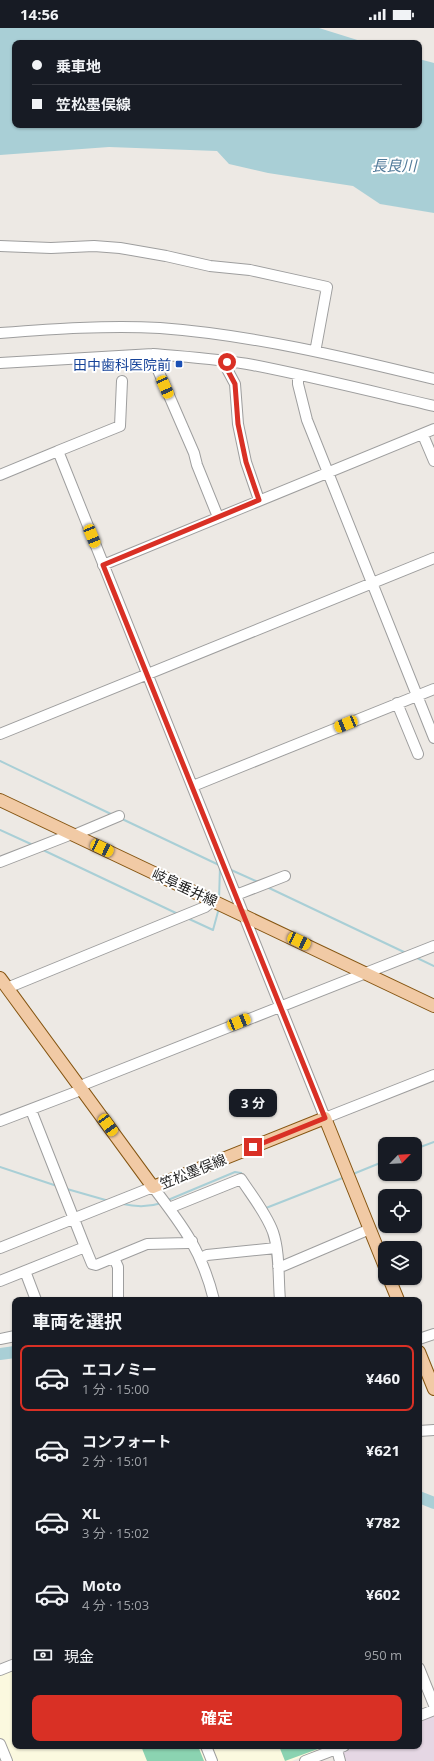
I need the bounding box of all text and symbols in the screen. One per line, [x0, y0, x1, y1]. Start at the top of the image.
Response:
text: 14:56 [20, 4, 59, 24]
text: 乗車地 [56, 56, 101, 76]
text: 笠松墨俣線 [56, 94, 131, 114]
water label: 長良川 [371, 155, 418, 175]
route start [218, 353, 236, 371]
place label: 田中歯科医院前 [73, 355, 171, 374]
marker: 田中歯科医院前 [174, 359, 184, 369]
car [155, 374, 175, 400]
car [82, 523, 102, 549]
car [333, 714, 359, 734]
car [89, 837, 115, 859]
street label: 岐阜垂井線 [149, 864, 221, 910]
car [286, 930, 312, 952]
car [226, 1012, 252, 1032]
callout: 3 分 [229, 1089, 277, 1117]
text: 3 分 [241, 1094, 265, 1112]
car [96, 1112, 120, 1138]
north arrow [378, 1137, 422, 1181]
map controls [378, 1137, 422, 1285]
route end [244, 1138, 262, 1156]
street label: 笠松墨俣線 [157, 1149, 229, 1193]
button: locate [378, 1189, 422, 1233]
button: layers [378, 1241, 422, 1285]
text: 車両を選択 [32, 1309, 122, 1333]
text: エコノミー [82, 1359, 157, 1379]
icon: car [34, 1360, 70, 1396]
text: ¥460 [366, 1368, 400, 1388]
text: 1 分 · 15:00 [82, 1380, 149, 1398]
text: コンフォート [82, 1431, 172, 1451]
icon: car [34, 1432, 70, 1468]
text: ¥621 [366, 1440, 400, 1460]
text: 2 分 · 15:01 [82, 1452, 149, 1470]
text: XL [82, 1503, 100, 1523]
icon: car [34, 1504, 70, 1540]
text: ¥782 [366, 1512, 400, 1532]
text: 3 分 · 15:02 [82, 1524, 149, 1542]
text: Moto [82, 1575, 121, 1595]
icon: car [34, 1576, 70, 1612]
text: ¥602 [366, 1584, 400, 1604]
text: 4 分 · 15:03 [82, 1596, 149, 1614]
icon: cash [32, 1644, 54, 1666]
text: 現金 [64, 1646, 94, 1666]
text: 950 m [364, 1646, 402, 1664]
button: 確定 [32, 1695, 402, 1741]

